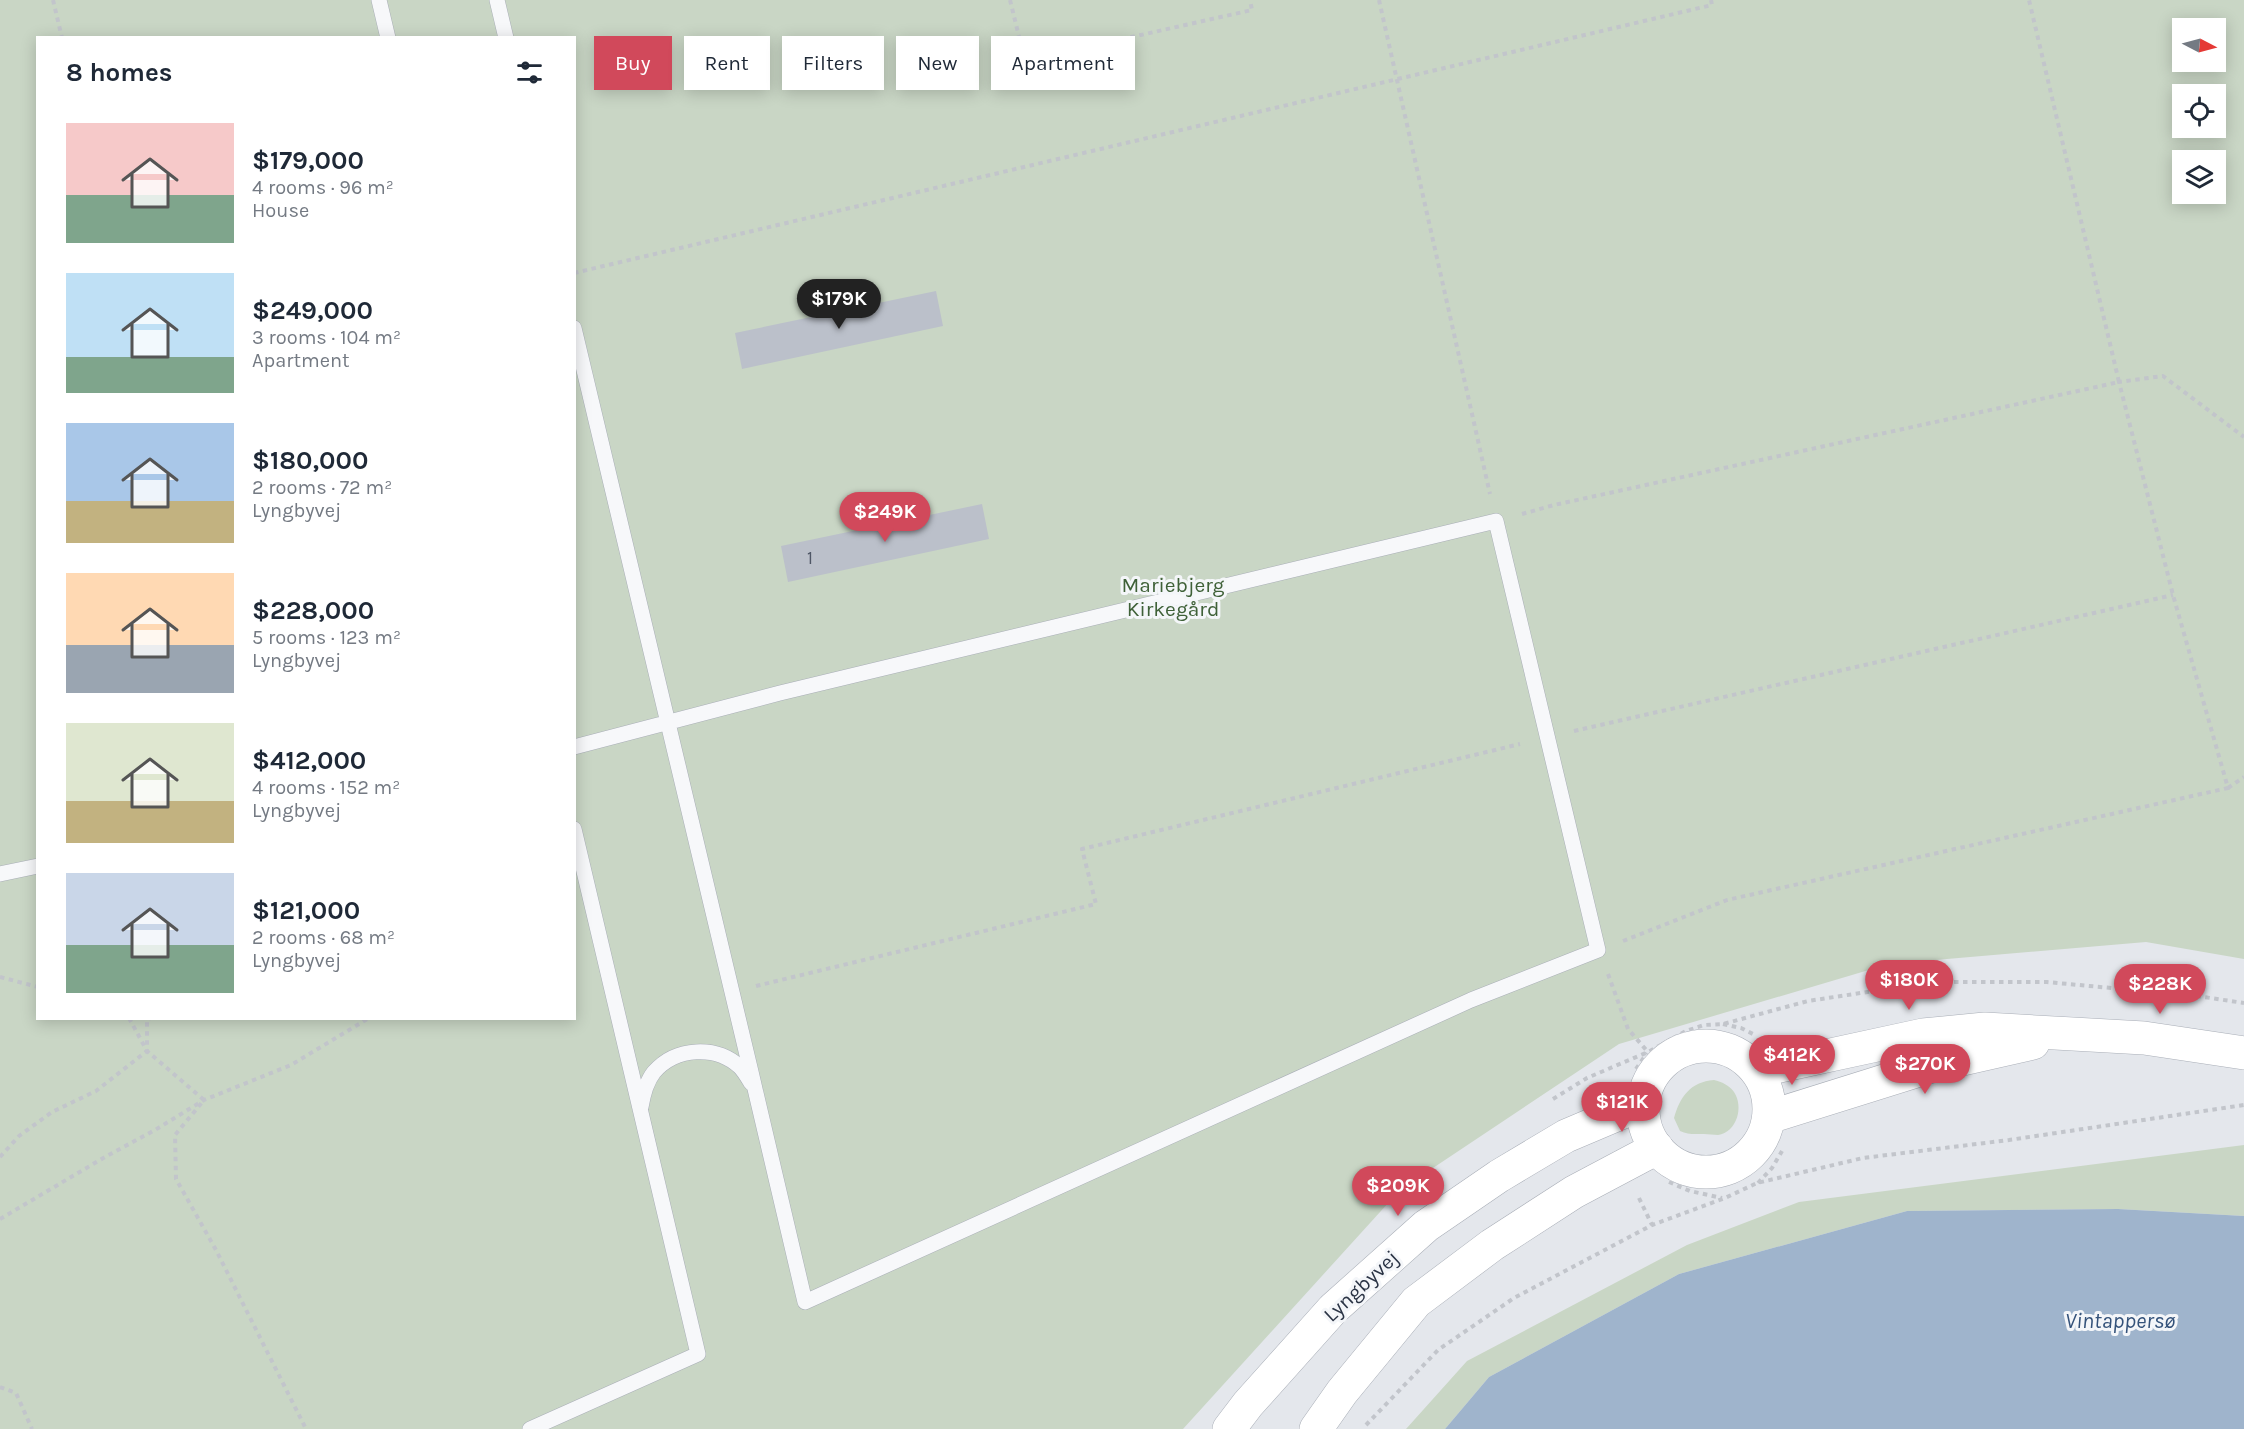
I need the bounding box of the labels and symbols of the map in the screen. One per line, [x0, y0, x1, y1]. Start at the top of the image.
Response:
north arrow [2172, 18, 2226, 72]
pin: $179K [797, 279, 881, 330]
pin: $249K [843, 492, 927, 543]
house number: 1 [807, 547, 813, 569]
park label: Mariebjerg Kirkegård [1122, 573, 1225, 621]
pin: $180K [1867, 960, 1951, 1011]
pin: $228K [2118, 964, 2202, 1015]
pin: $412K [1750, 1035, 1834, 1086]
pin: $270K [1883, 1044, 1967, 1095]
pin: $121K [1580, 1082, 1664, 1133]
pin: $209K [1356, 1166, 1440, 1217]
street label: Lyngbyvej [1319, 1245, 1403, 1327]
water label: Vintappersø [2065, 1308, 2176, 1334]

